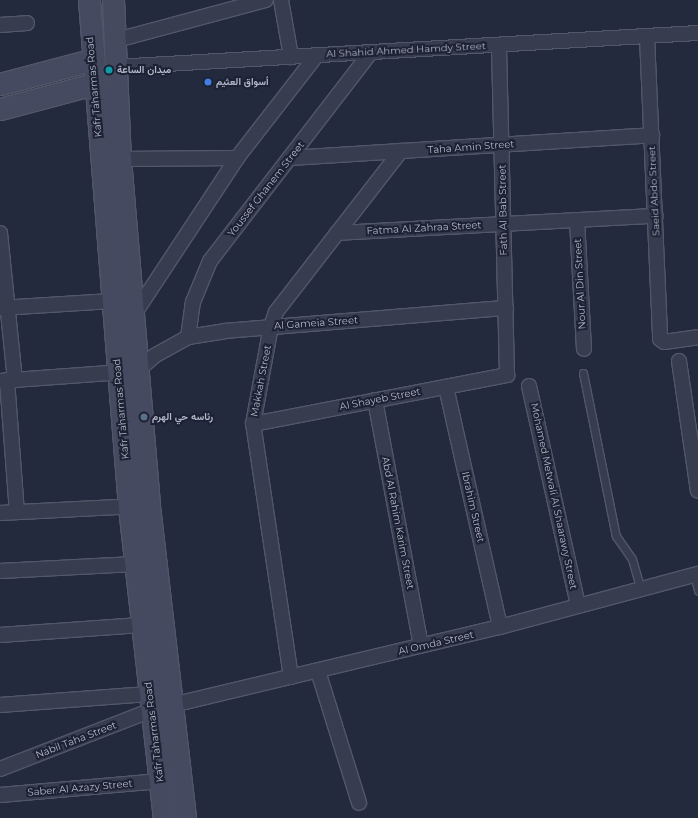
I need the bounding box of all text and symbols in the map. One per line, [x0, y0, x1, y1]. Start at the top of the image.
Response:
street label: Kafr Taharmas Road [84, 36, 104, 138]
street label: Al Shahid Ahmed Hamdy Street [326, 40, 486, 60]
place label: ميدان الساعة [117, 64, 171, 76]
marker: ميدان الساعة [104, 65, 114, 75]
place label: أسواق العثيم [216, 76, 269, 88]
marker: أسواق العثيم [203, 77, 213, 87]
street label: Taha Amin Street [427, 138, 515, 156]
street label: Youssef Ghanem Street [225, 139, 307, 239]
street label: Saeid Abdo Street [646, 146, 662, 236]
street label: Fath Al Bab Street [496, 164, 510, 256]
street label: Fatma Al Zahraa Street [366, 219, 482, 237]
street label: Nour Al Din Street [572, 238, 588, 330]
street label: Al Gameia Street [274, 314, 358, 332]
street label: Makkah Street [248, 344, 274, 418]
street label: Kafr Taharmas Road [111, 358, 131, 460]
street label: Al Shayeb Street [339, 385, 421, 413]
street label: Mohamed Metwali Al Shaarawy Street [528, 402, 580, 590]
place label: رئاسه حي الهرم [152, 411, 213, 423]
marker: رئاسه حي الهرم [139, 412, 149, 422]
street label: Abd Al Rahim Karim Street [379, 456, 417, 590]
street label: Ibrahim Street [459, 470, 487, 544]
street label: Al Omda Street [397, 628, 475, 658]
street label: Kafr Taharmas Road [142, 681, 166, 783]
street label: Nabil Taha Street [34, 719, 118, 761]
street label: Saber Al Azazy Street [27, 777, 133, 799]

